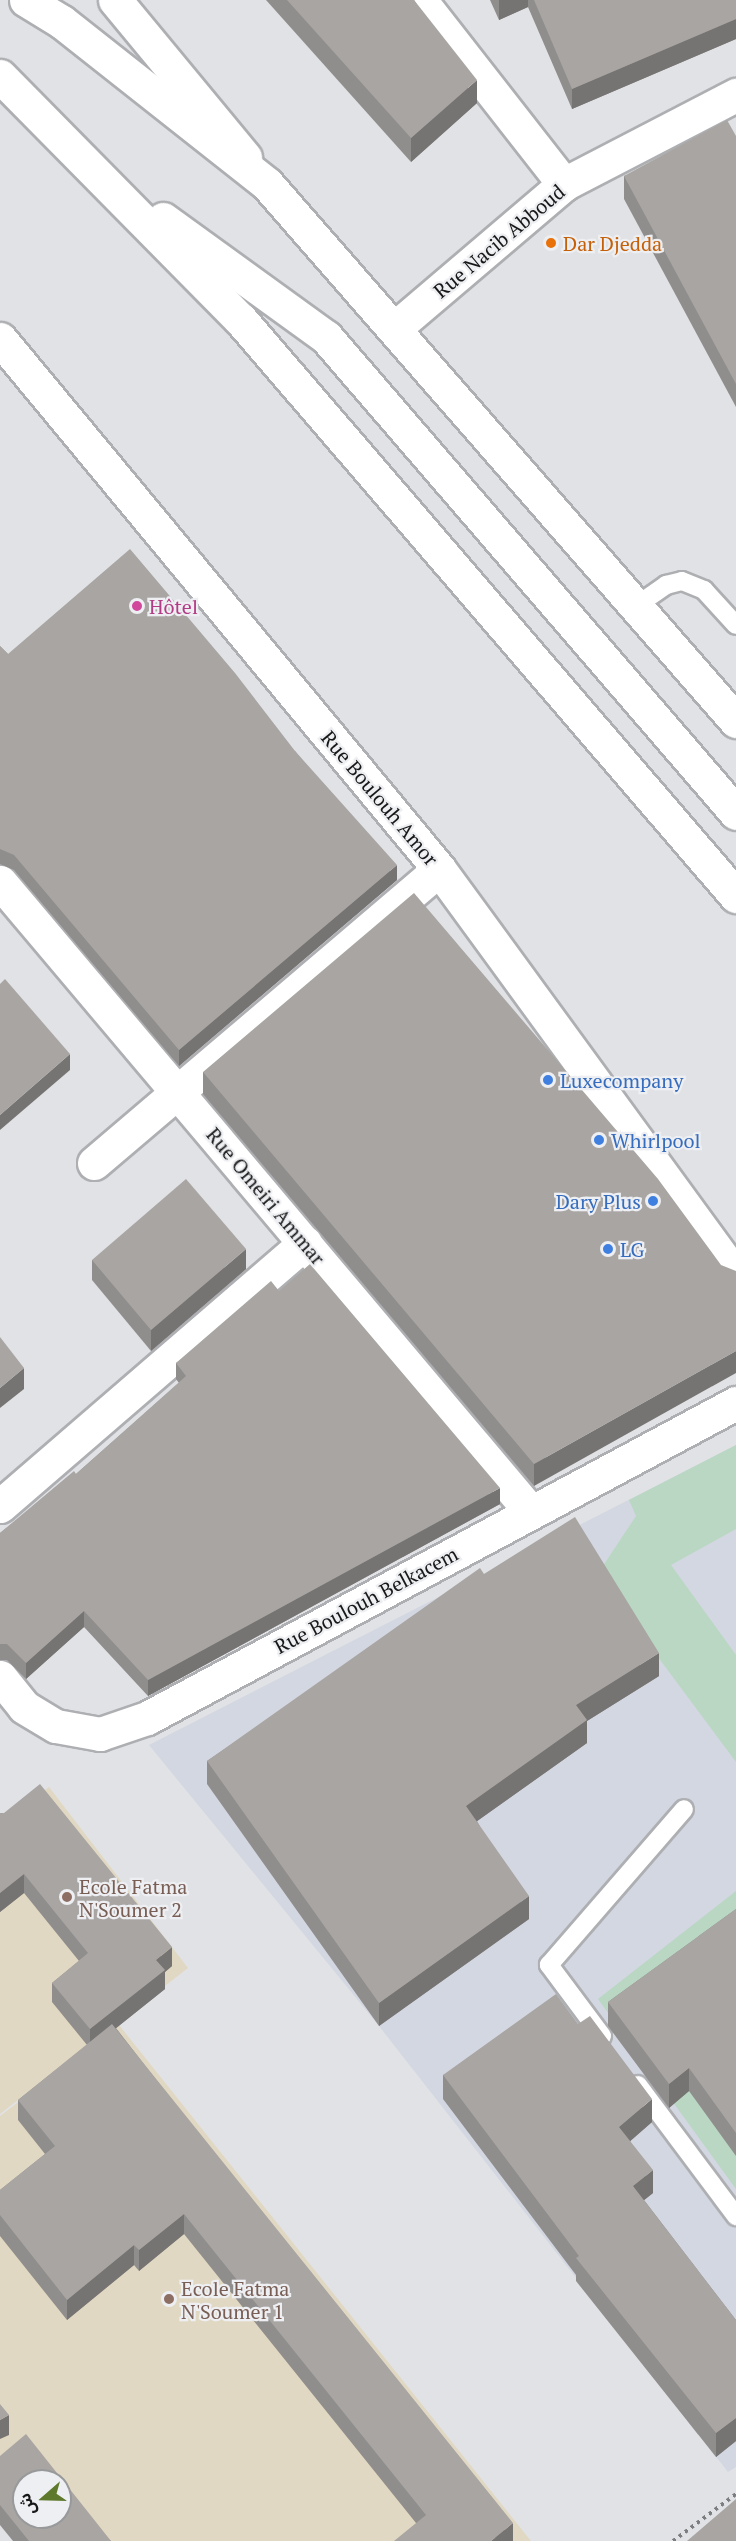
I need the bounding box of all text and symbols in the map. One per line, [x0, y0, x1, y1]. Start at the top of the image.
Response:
street label: Rue Nacib Abboud [428, 179, 570, 303]
place label: Dar Djedda [563, 231, 662, 255]
marker: Dar Djedda [544, 236, 558, 250]
place label: Hôtel [149, 594, 198, 618]
marker: Hôtel [130, 599, 144, 613]
street label: Rue Boulouh Amor [317, 726, 443, 870]
place label: Luxecompany [560, 1068, 683, 1092]
marker: Luxecompany [541, 1073, 555, 1087]
street label: Rue Omeiri Ammar [202, 1122, 330, 1270]
place label: Whirlpool [611, 1128, 701, 1152]
marker: Whirlpool [592, 1133, 606, 1147]
place label: Dary Plus [556, 1189, 641, 1213]
marker: Dary Plus [646, 1194, 660, 1208]
place label: LG [620, 1237, 644, 1261]
marker: LG [601, 1242, 615, 1256]
street label: Rue Boulouh Belkacem [270, 1541, 462, 1659]
place label: Ecole Fatma N'Soumer 2 [79, 1874, 187, 1921]
marker: Ecole Fatma N'Soumer 2 [60, 1890, 74, 1904]
place label: Ecole Fatma N'Soumer 1 [181, 2276, 289, 2323]
marker: Ecole Fatma N'Soumer 1 [162, 2292, 176, 2306]
north arrow [12, 2469, 72, 2529]
text: ش [13, 2490, 41, 2519]

